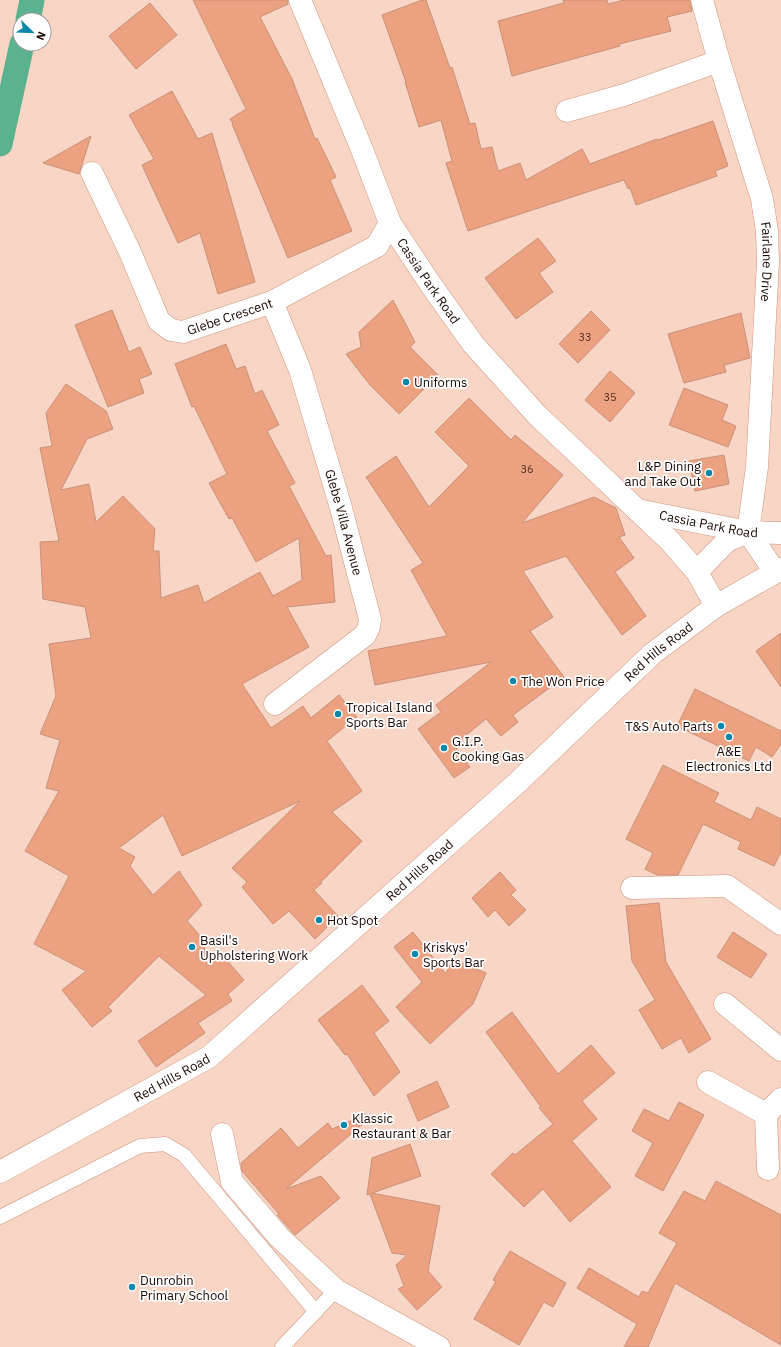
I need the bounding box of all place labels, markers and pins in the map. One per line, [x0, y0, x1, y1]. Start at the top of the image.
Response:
place label: Uniforms [414, 374, 467, 391]
marker: Uniforms [401, 377, 411, 387]
place label: L&P Dining and Take Out [625, 458, 701, 490]
marker: L&P Dining and Take Out [704, 468, 714, 478]
place label: The Won Price [521, 673, 605, 690]
marker: The Won Price [508, 676, 518, 686]
place label: Tropical Island Sports Bar [346, 699, 433, 731]
marker: Tropical Island Sports Bar [333, 709, 343, 719]
place label: T&S Auto Parts [625, 718, 713, 735]
marker: T&S Auto Parts [716, 721, 726, 731]
marker: A&E Electronics Ltd [724, 732, 734, 742]
place label: G.I.P. Cooking Gas [452, 733, 524, 765]
marker: G.I.P. Cooking Gas [439, 743, 449, 753]
place label: A&E Electronics Ltd [686, 743, 772, 775]
place label: Hot Spot [327, 912, 378, 929]
marker: Hot Spot [314, 915, 324, 925]
place label: Basil's Upholstering Work [200, 932, 308, 964]
place label: Kriskys' Sports Bar [423, 939, 485, 971]
marker: Basil's Upholstering Work [187, 942, 197, 952]
marker: Kriskys' Sports Bar [410, 949, 420, 959]
place label: Klassic Restaurant & Bar [352, 1110, 452, 1142]
marker: Klassic Restaurant & Bar [339, 1120, 349, 1130]
place label: Dunrobin Primary School [140, 1272, 229, 1304]
marker: Dunrobin Primary School [127, 1282, 137, 1292]

